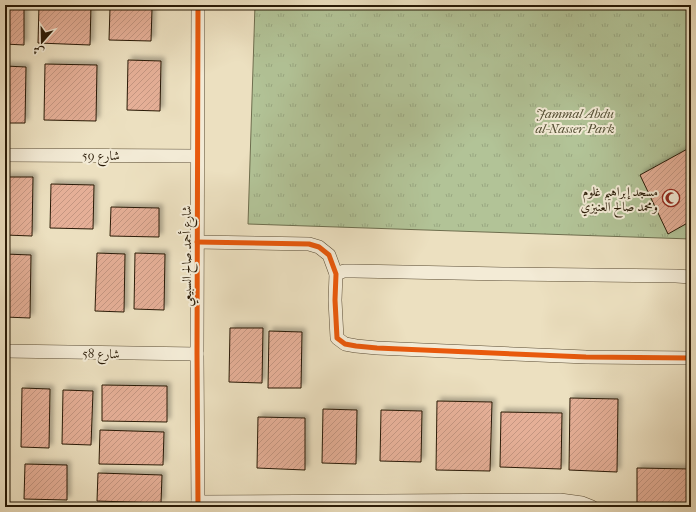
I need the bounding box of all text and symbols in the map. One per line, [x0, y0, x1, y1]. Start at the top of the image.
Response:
north arrow [22, 22, 62, 62]
text: ش [31, 43, 46, 59]
park label: Jammal Abdu al-Nasser Park [535, 106, 615, 136]
street label: شارع 59 [82, 148, 120, 167]
place label: مسجد إبراهيم غلوم ومحمد صالح العنيزي [580, 184, 658, 218]
mosque icon: مسجد إبراهيم غلوم ومحمد صالح العنيزي [661, 188, 681, 208]
street label: شارع أحمد صالح السبيعي [178, 206, 199, 306]
street label: شارع 58 [82, 346, 120, 365]

